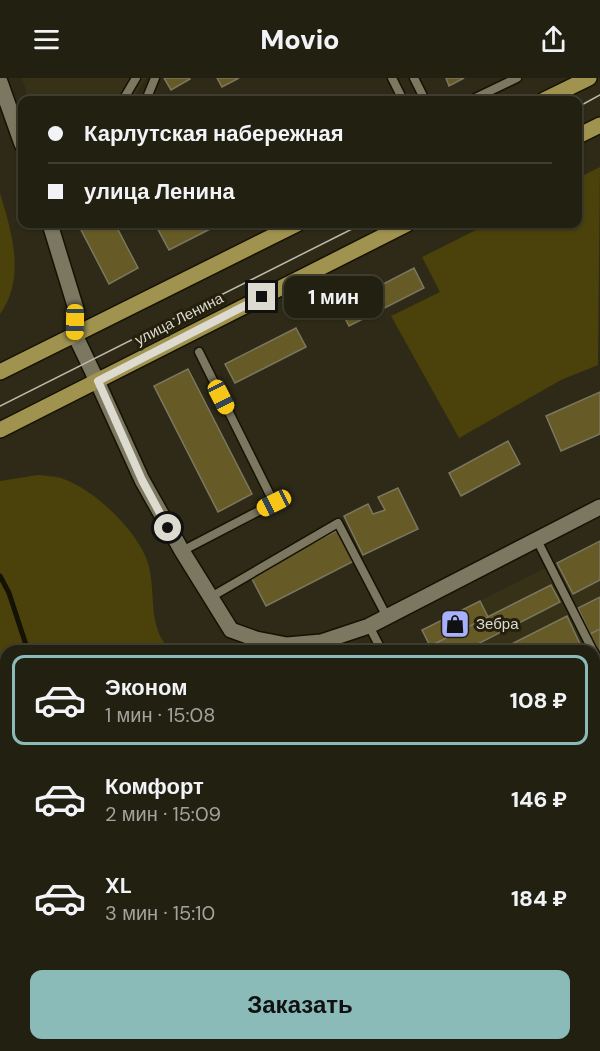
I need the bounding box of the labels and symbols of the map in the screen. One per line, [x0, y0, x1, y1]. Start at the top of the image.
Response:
callout: 1 мин [283, 276, 382, 318]
route end [248, 283, 275, 310]
street label: улица Ленина [131, 288, 227, 350]
car [66, 304, 84, 340]
car [205, 377, 237, 417]
car [254, 487, 294, 519]
route start [154, 514, 181, 541]
shop icon: Зебра [439, 608, 471, 640]
place label: Зебра [476, 614, 519, 634]

